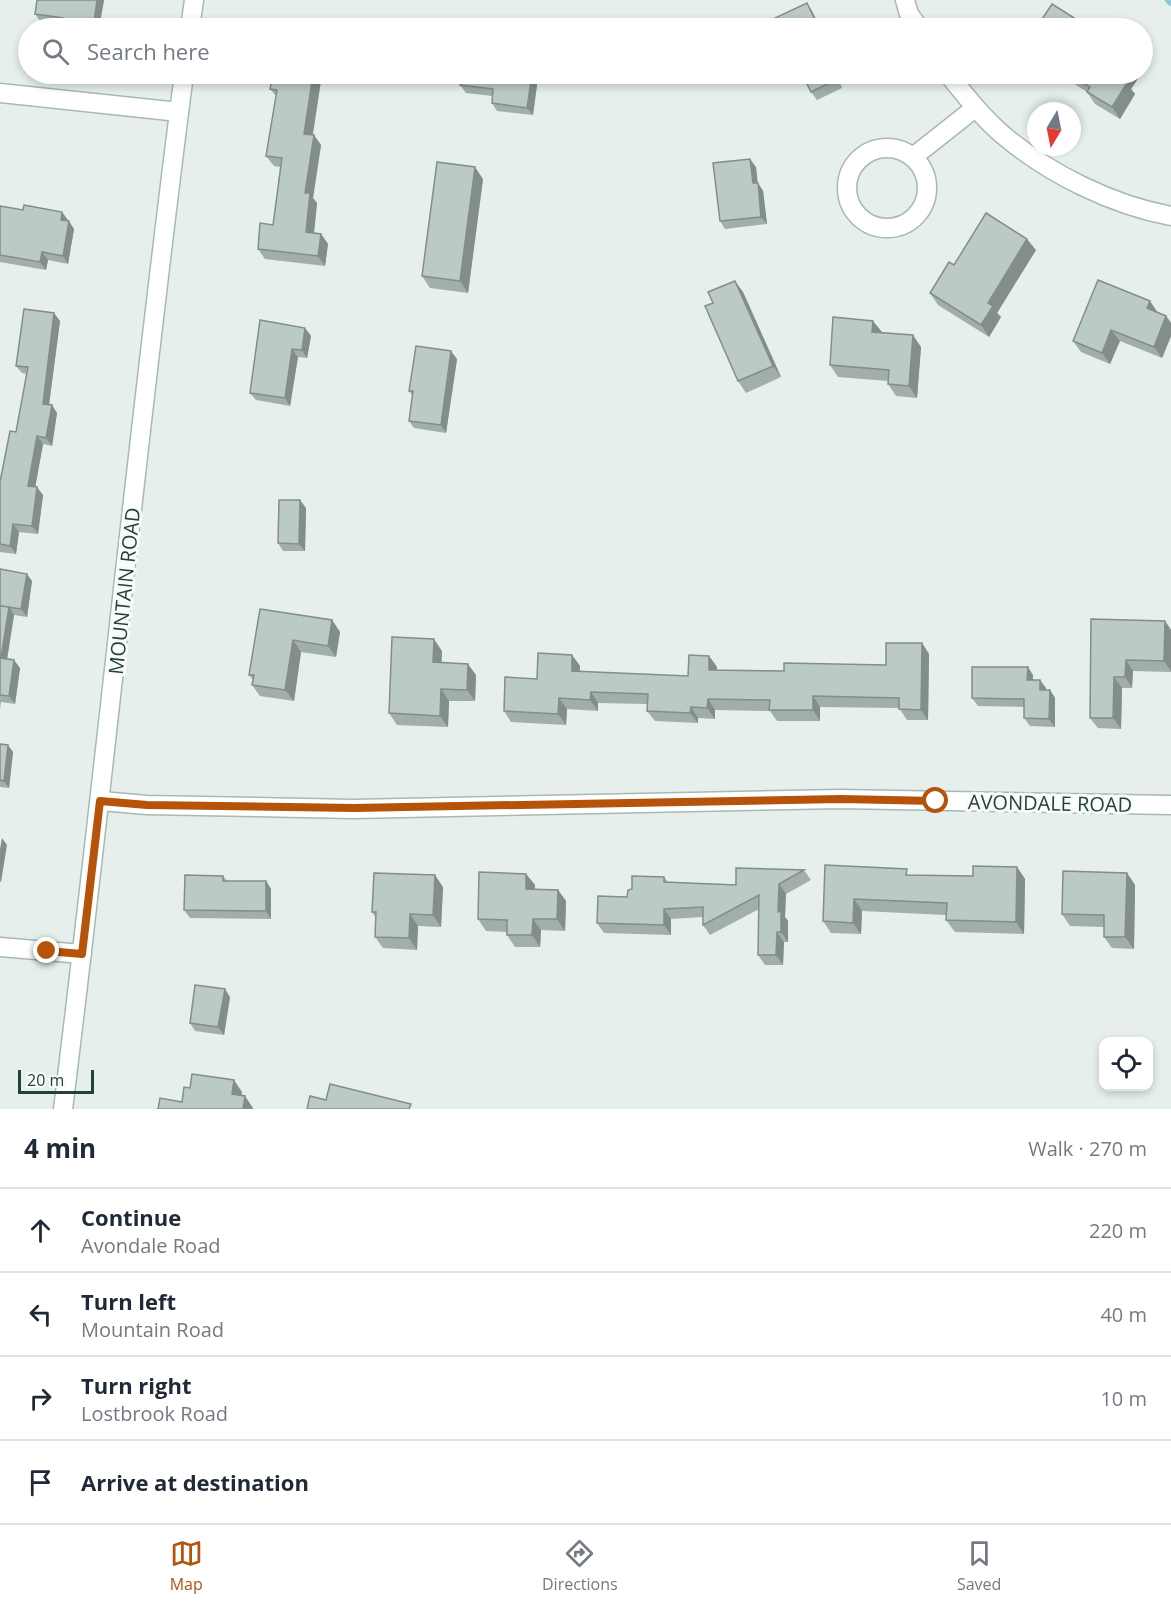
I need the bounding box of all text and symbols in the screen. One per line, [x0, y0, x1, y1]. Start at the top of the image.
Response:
search box [18, 18, 1153, 84]
icon: search [39, 35, 72, 68]
text: Search here [87, 36, 210, 66]
north arrow [1027, 102, 1081, 156]
street label: MOUNTAIN ROAD [102, 506, 146, 676]
route start [922, 787, 948, 813]
street label: AVONDALE ROAD [968, 788, 1132, 818]
route end [33, 937, 59, 963]
map controls [1099, 1037, 1153, 1091]
button: locate [1099, 1037, 1153, 1091]
scale bar [18, 1067, 94, 1094]
text: 20 m [27, 1069, 64, 1091]
text: 4 min [24, 1130, 96, 1166]
text: Walk · 270 m [1028, 1135, 1147, 1162]
text: Continue [81, 1202, 181, 1232]
icon: ahead [24, 1214, 57, 1247]
text: 220 m [1089, 1217, 1147, 1244]
text: Avondale Road [81, 1232, 220, 1259]
text: Turn left [81, 1286, 176, 1316]
icon: left [24, 1298, 57, 1331]
text: 40 m [1100, 1301, 1147, 1328]
text: Mountain Road [81, 1316, 224, 1343]
text: Turn right [81, 1370, 192, 1400]
icon: right [24, 1382, 57, 1415]
text: 10 m [1100, 1385, 1147, 1412]
text: Lostbrook Road [81, 1400, 228, 1427]
icon: arrive [24, 1466, 57, 1499]
text: Arrive at destination [81, 1467, 309, 1497]
tab: Map [170, 1537, 203, 1595]
tab: Directions [542, 1537, 618, 1595]
tab: Saved [957, 1537, 1001, 1595]

